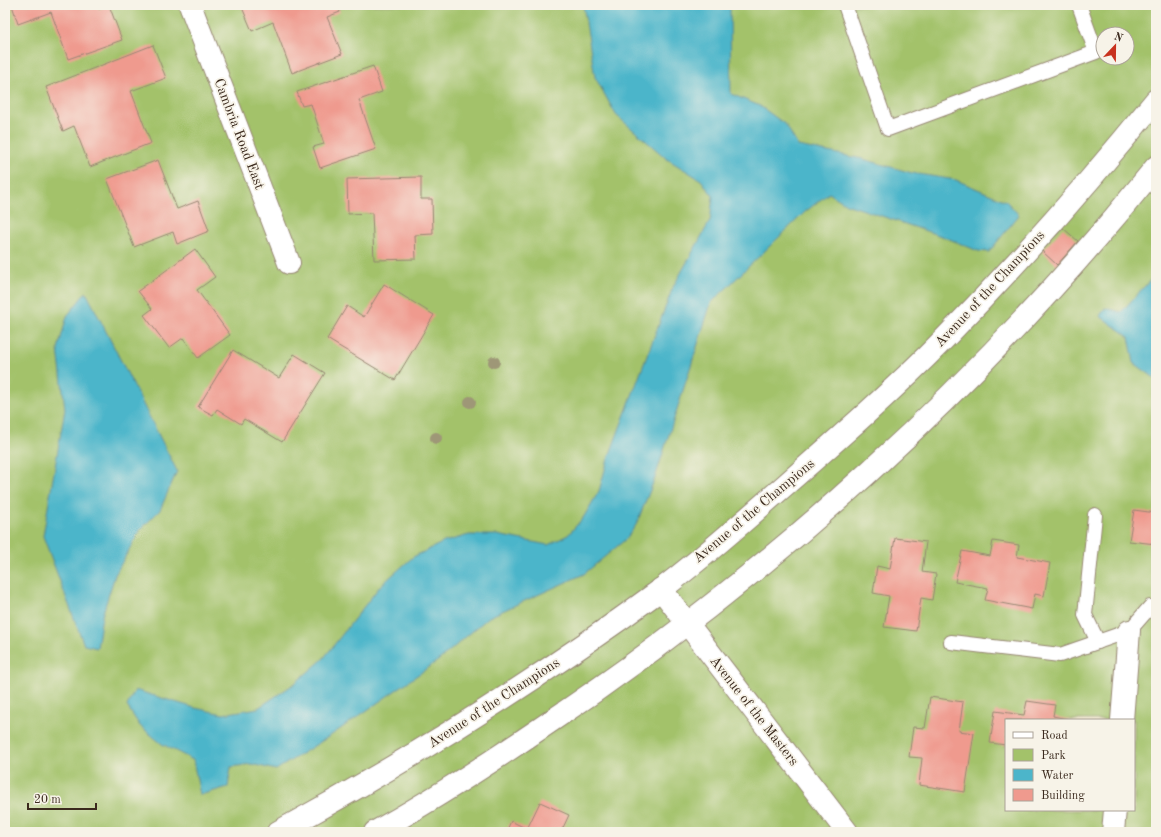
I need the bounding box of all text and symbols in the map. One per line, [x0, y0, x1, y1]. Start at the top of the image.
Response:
north arrow [1095, 26, 1135, 66]
text: N [1112, 31, 1125, 45]
street label: Cambria Road East [211, 77, 267, 191]
street label: Avenue of the Champions [933, 228, 1047, 350]
street label: Avenue of the Champions [691, 456, 817, 566]
street label: Avenue of the Masters [707, 654, 801, 768]
street label: Avenue of the Champions [426, 655, 562, 751]
legend [1005, 719, 1135, 811]
text: Road [1041, 730, 1068, 742]
text: Park [1041, 750, 1066, 762]
text: Water [1041, 770, 1074, 782]
scale bar [28, 785, 96, 811]
text: Building [1041, 790, 1085, 802]
text: 20 m [34, 794, 61, 806]

